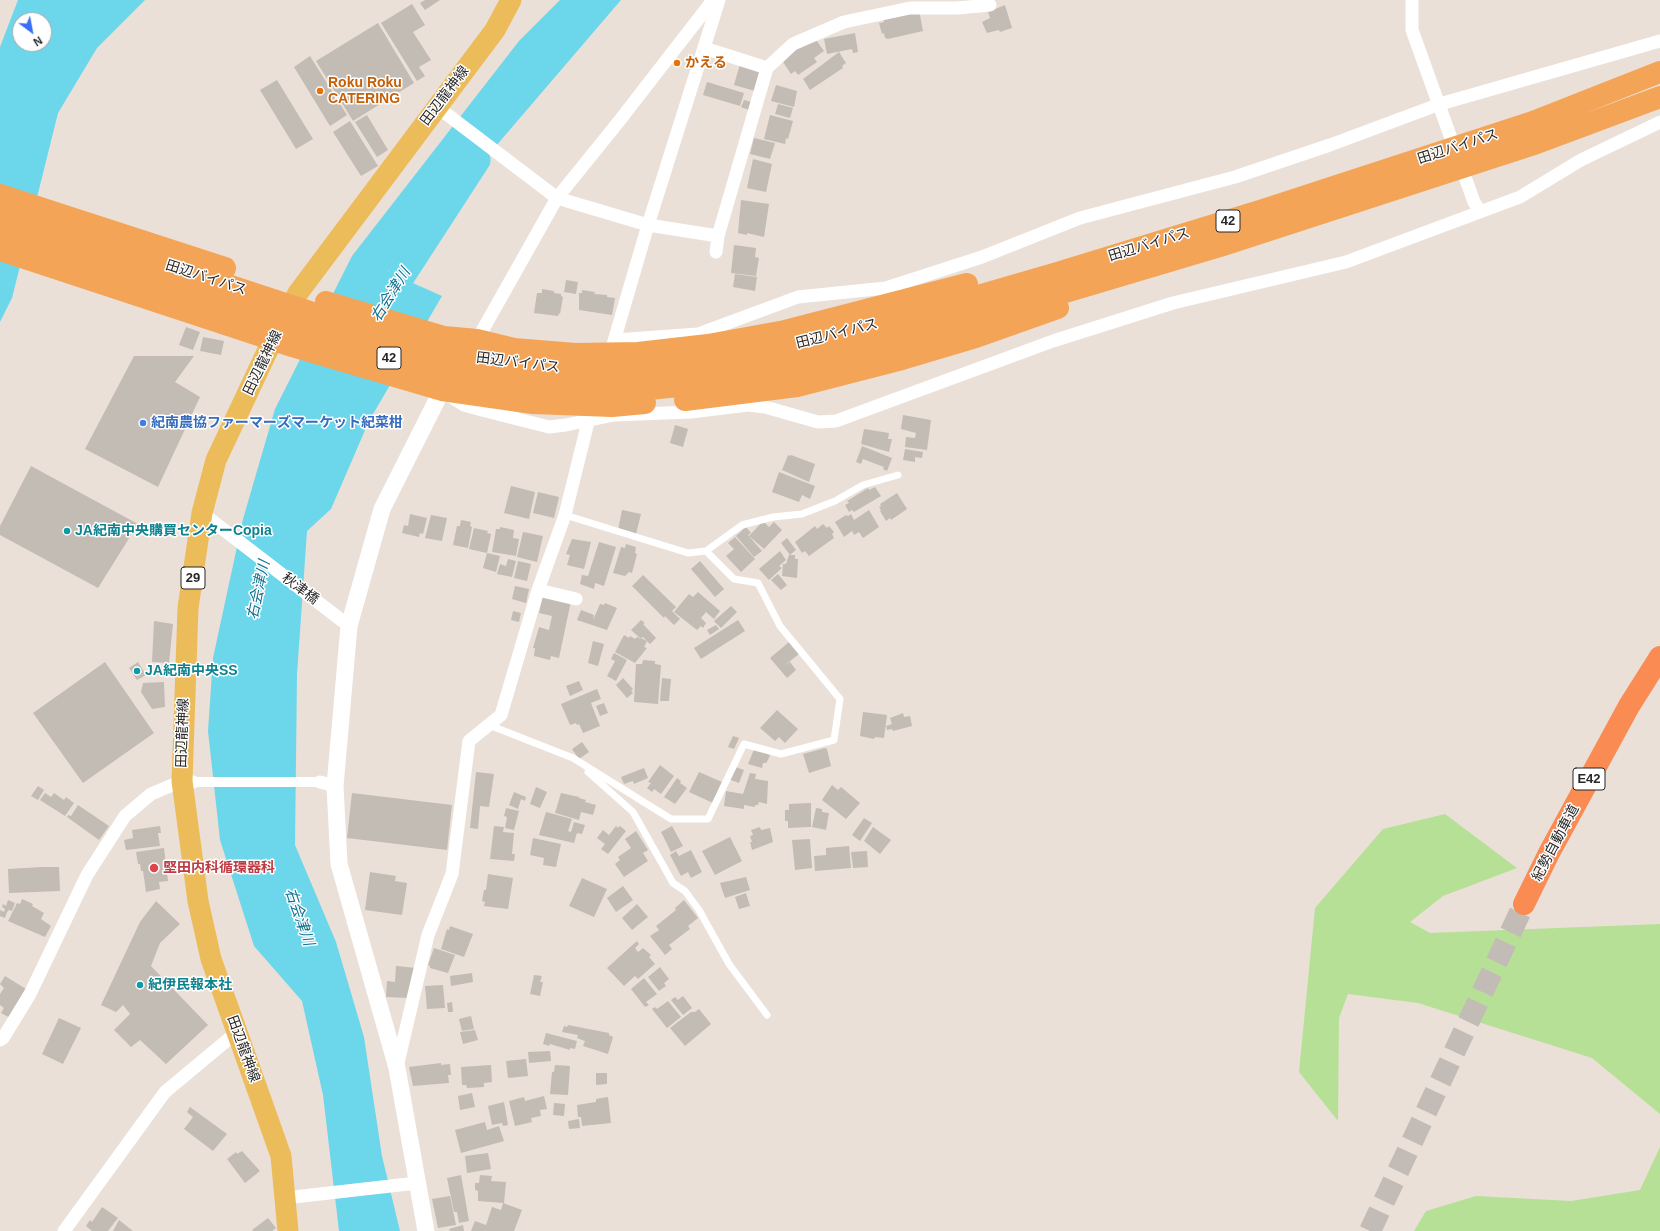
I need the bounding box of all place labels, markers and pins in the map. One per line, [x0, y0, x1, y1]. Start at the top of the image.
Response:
place label: かえる [685, 55, 727, 71]
marker: かえる [672, 58, 682, 68]
place label: Roku Roku CATERING [328, 75, 402, 108]
marker: Roku Roku CATERING [315, 86, 325, 96]
place label: 紀南農協ファーマーズマーケット紀菜柑 [151, 415, 403, 431]
marker: 紀南農協ファーマーズマーケット紀菜柑 [138, 418, 148, 428]
place label: JA紀南中央購買センターCopia [75, 523, 272, 539]
marker: JA紀南中央購買センターCopia [62, 526, 72, 536]
place label: JA紀南中央SS [145, 663, 238, 679]
marker: JA紀南中央SS [132, 666, 142, 676]
place label: 堅田内科循環器科 [163, 860, 275, 876]
marker: 堅田内科循環器科 [148, 862, 160, 874]
place label: 紀伊民報本社 [148, 977, 232, 993]
marker: 紀伊民報本社 [135, 980, 145, 990]

